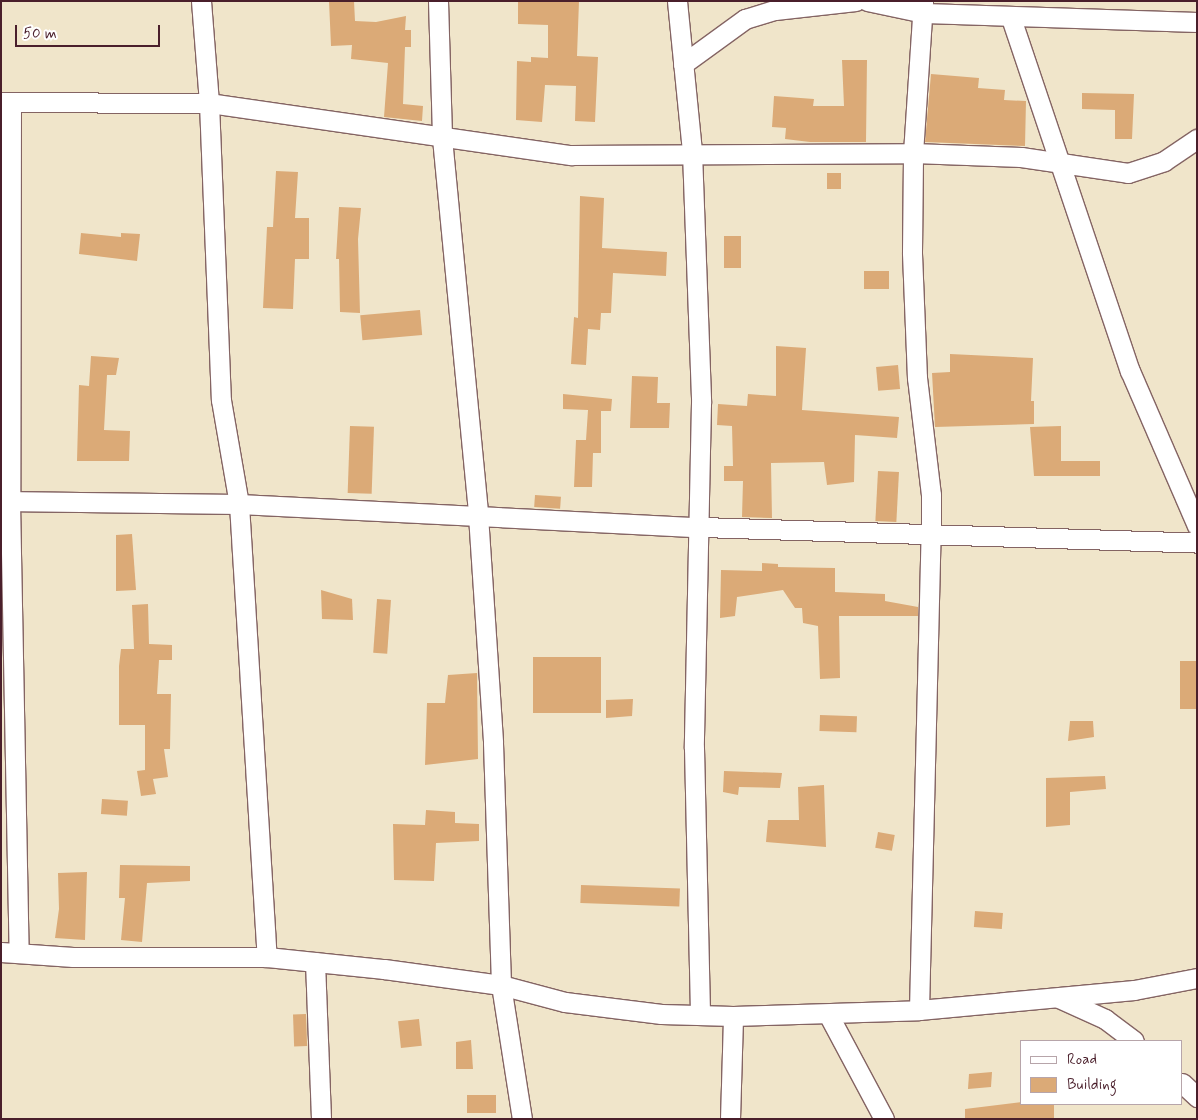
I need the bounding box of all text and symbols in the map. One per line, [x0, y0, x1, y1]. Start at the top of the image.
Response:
scale bar [18, 15, 162, 47]
text: 50 m [23, 24, 57, 44]
legend [1020, 1040, 1183, 1105]
text: Road [1067, 1050, 1097, 1070]
text: Building [1067, 1075, 1117, 1095]

